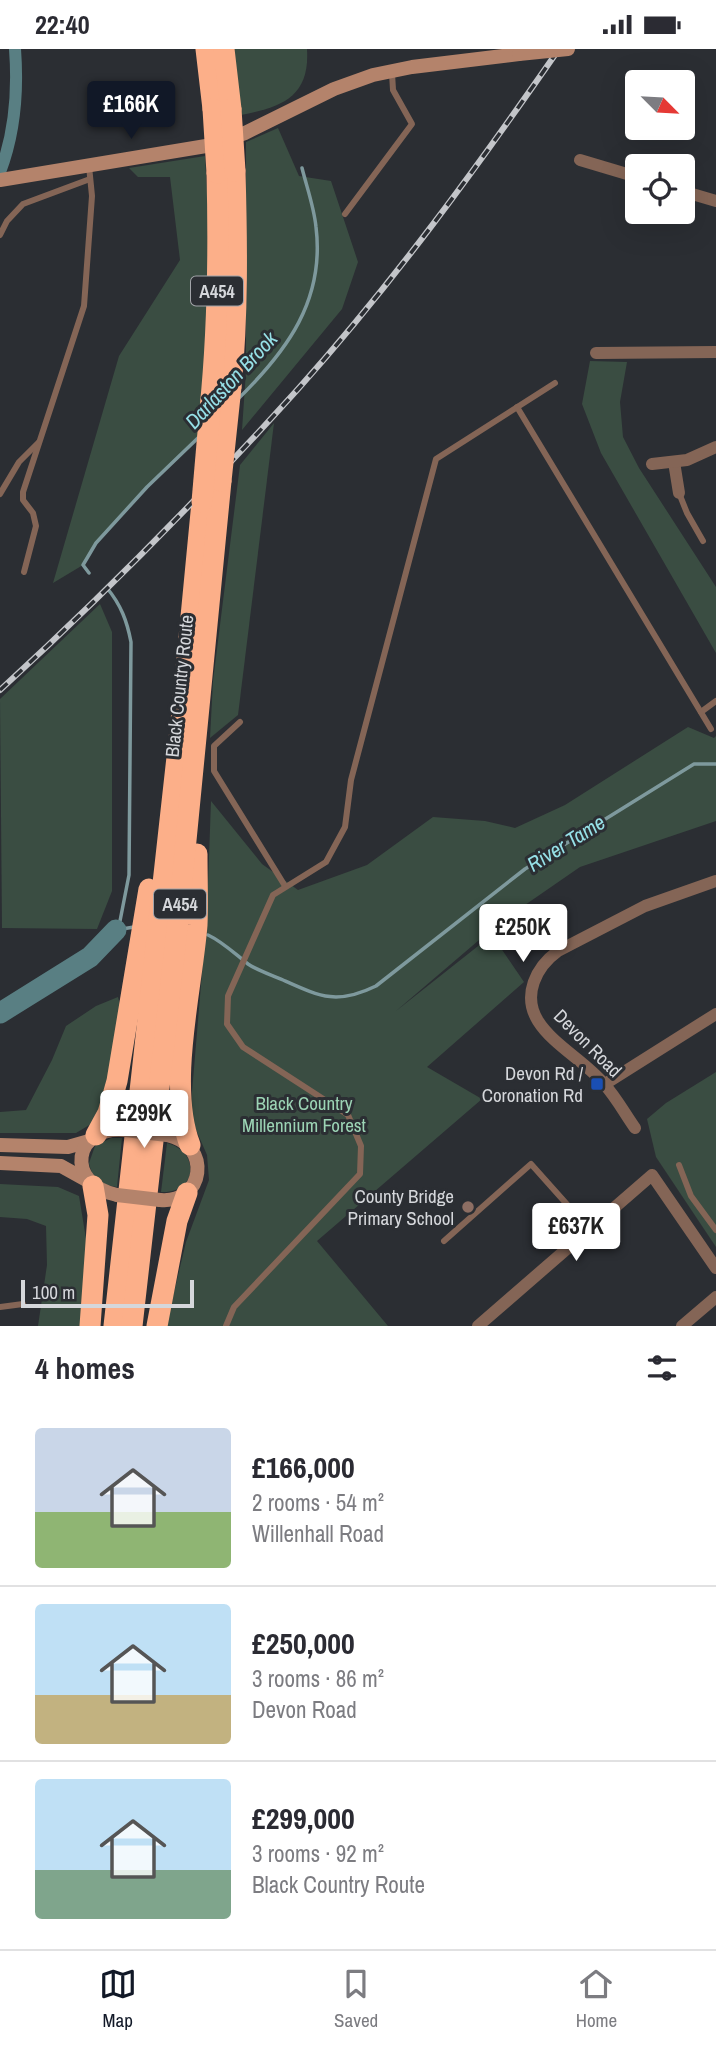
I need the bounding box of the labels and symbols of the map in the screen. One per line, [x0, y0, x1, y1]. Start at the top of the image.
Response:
north arrow [625, 70, 695, 140]
pin: £166K [82, 81, 180, 141]
road number: A454 [191, 277, 243, 305]
water label: Darlaston Brook [178, 324, 285, 435]
street label: Black Country Route [159, 614, 199, 758]
water label: River Tame [521, 808, 611, 878]
road number: A454 [154, 889, 206, 919]
pin: £250K [474, 905, 572, 964]
street label: Devon Road [548, 1003, 628, 1083]
place label: Devon Rd / Coronation Rd [482, 1060, 584, 1108]
marker: Devon Rd / Coronation Rd [589, 1076, 605, 1092]
park label: Black Country Millennium Forest [242, 1090, 367, 1138]
pin: £299K [95, 1091, 193, 1150]
place label: County Bridge Primary School [348, 1183, 454, 1231]
marker: County Bridge Primary School [460, 1199, 476, 1215]
pin: £637K [527, 1203, 625, 1263]
scale bar [21, 1277, 194, 1309]

